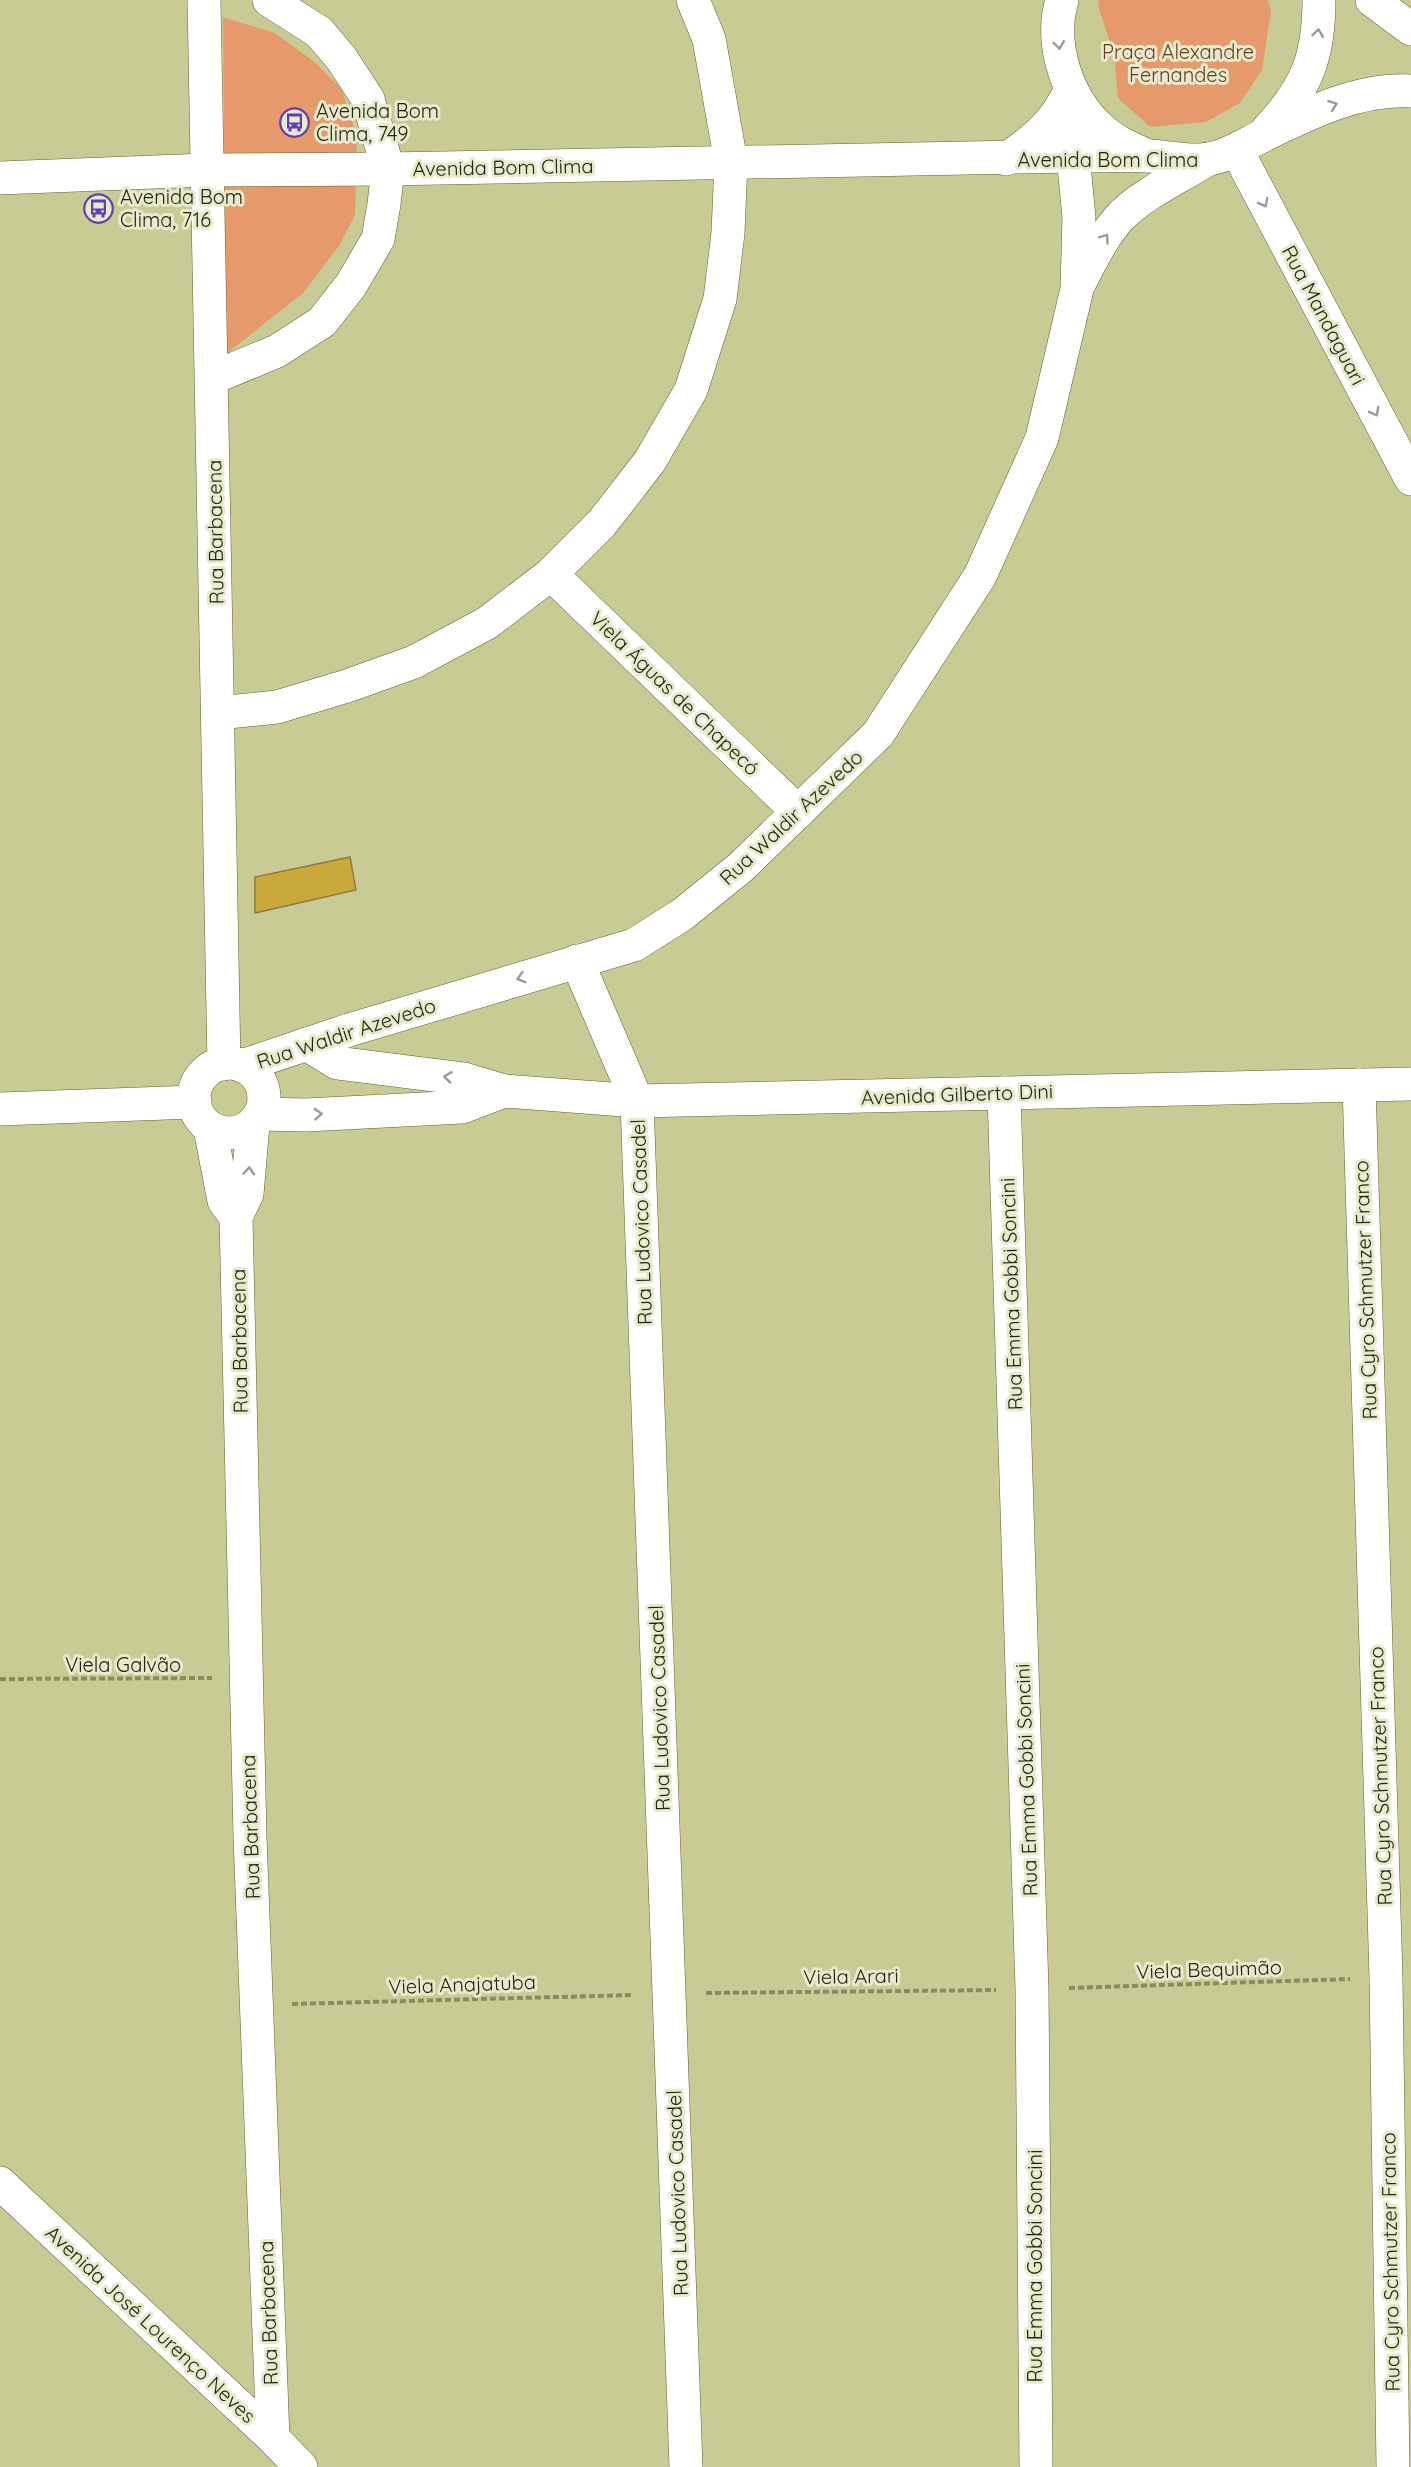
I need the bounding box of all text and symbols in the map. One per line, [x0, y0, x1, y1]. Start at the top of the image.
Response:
one-way arrow [1311, 29, 1323, 38]
park label: Praça Alexandre Fernandes [1102, 39, 1254, 87]
one-way arrow [1052, 41, 1064, 50]
place label: Avenida Bom Clima, 749 [316, 98, 439, 146]
one-way arrow [1327, 99, 1338, 112]
bus stop icon: Avenida Bom Clima, 749 [279, 106, 311, 138]
street label: Avenida Bom Clima [1018, 147, 1198, 172]
street label: Avenida Bom Clima [412, 153, 594, 181]
place label: Avenida Bom Clima, 716 [120, 184, 243, 232]
bus stop icon: Avenida Bom Clima, 716 [83, 192, 115, 224]
one-way arrow [1257, 196, 1269, 207]
one-way arrow [1098, 234, 1109, 245]
street label: Rua Mandaguari [1277, 241, 1371, 389]
one-way arrow [1368, 406, 1380, 417]
street label: Rua Barbacena [201, 459, 229, 605]
street label: Viela Águas de Chapecó [585, 606, 765, 780]
street label: Rua Waldir Azevedo [714, 744, 868, 890]
one-way arrow [516, 971, 527, 983]
street label: Rua Waldir Azevedo [253, 992, 439, 1074]
one-way arrow [443, 1071, 452, 1083]
street label: Avenida Gilberto Dini [860, 1078, 1054, 1110]
one-way arrow [314, 1108, 323, 1121]
street label: Rua Ludovico Casadel [625, 1119, 657, 1325]
street label: Rua Cyro Schmutzer Franco [1348, 1160, 1382, 1420]
one-way arrow [242, 1167, 255, 1176]
street label: Rua Emma Gobbi Soncini [994, 1177, 1028, 1411]
street label: Rua Barbacena [225, 1268, 253, 1414]
street label: Rua Ludovico Casadel [643, 1605, 675, 1811]
street label: Rua Cyro Schmutzer Franco [1363, 1646, 1397, 1906]
street label: Viela Galvão [65, 1652, 181, 1677]
street label: Rua Emma Gobbi Soncini [1009, 1663, 1043, 1897]
street label: Rua Barbacena [235, 1754, 265, 1900]
street label: Viela Bequimão [1136, 1954, 1282, 1984]
street label: Viela Arari [803, 1963, 899, 1989]
street label: Viela Anajatuba [388, 1969, 536, 1999]
street label: Rua Ludovico Casadel [661, 2090, 693, 2296]
street label: Rua Cyro Schmutzer Franco [1375, 2132, 1405, 2392]
street label: Rua Emma Gobbi Soncini [1022, 2150, 1047, 2382]
street label: Avenida José Lourenço Neves [41, 2220, 261, 2428]
street label: Rua Barbacena [253, 2240, 283, 2386]

